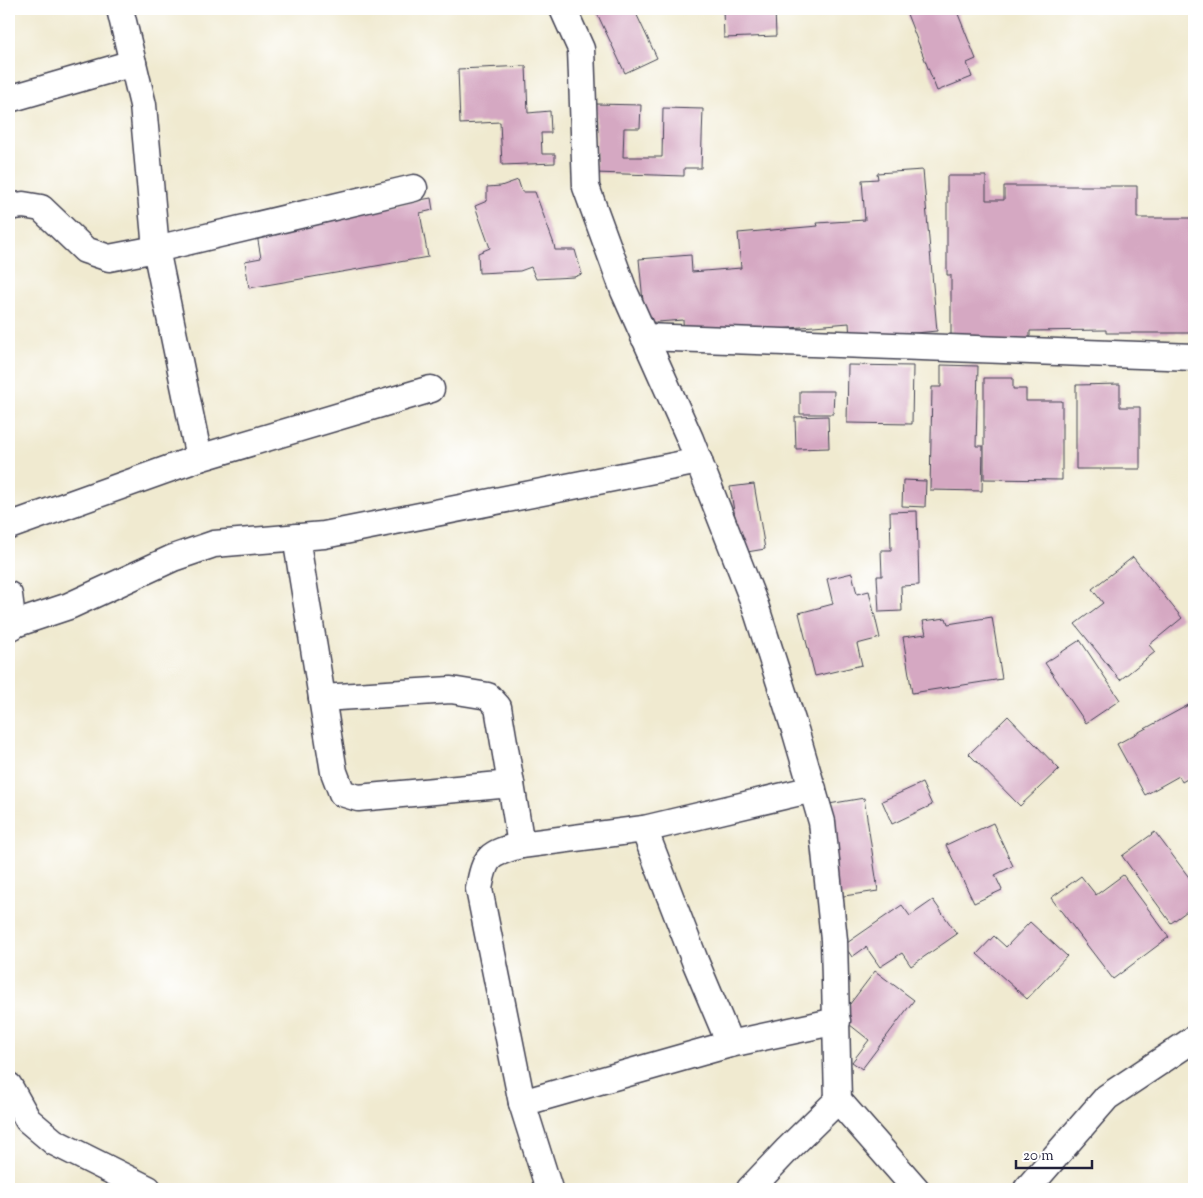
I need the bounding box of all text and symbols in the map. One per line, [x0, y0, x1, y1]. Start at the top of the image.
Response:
scale bar [1016, 1138, 1092, 1170]
text: 20 m [1023, 1146, 1054, 1167]

